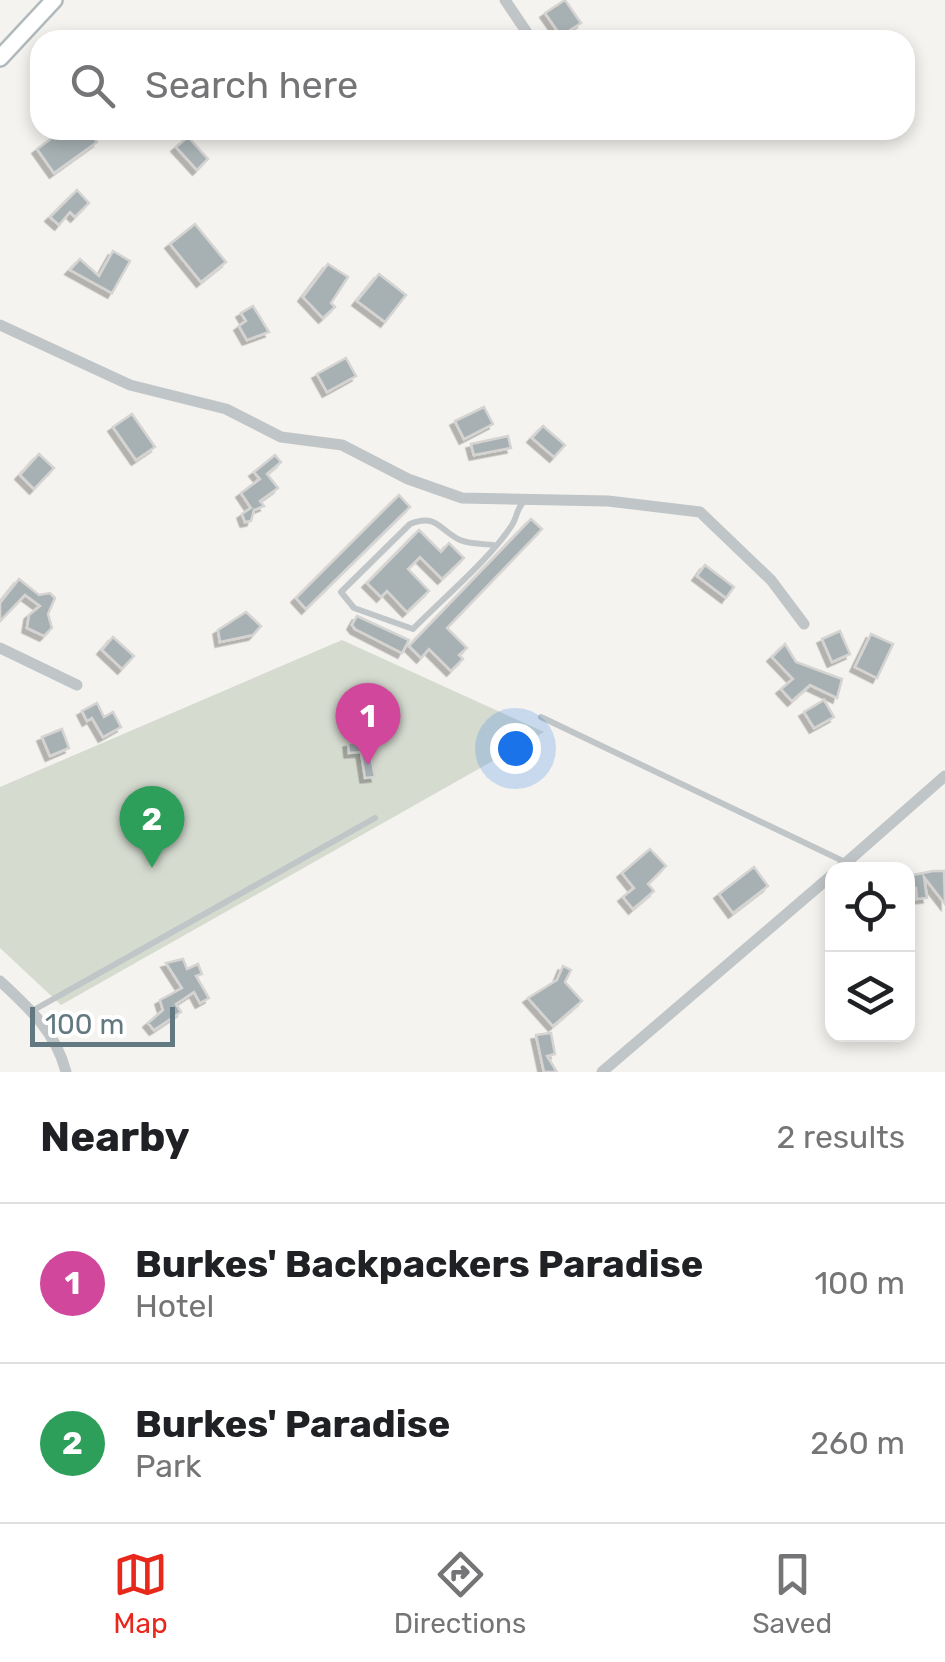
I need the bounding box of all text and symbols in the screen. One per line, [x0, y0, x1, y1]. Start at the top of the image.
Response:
search box [30, 30, 915, 140]
icon: search [65, 58, 120, 113]
text: Search here [145, 62, 358, 108]
pin: 1 [336, 682, 400, 765]
your location [490, 723, 541, 774]
pin: 2 [120, 786, 184, 868]
map controls [825, 862, 915, 1042]
button: locate [825, 862, 915, 952]
button: layers [825, 952, 915, 1042]
scale bar [30, 1002, 175, 1046]
text: 100 m [45, 1008, 124, 1041]
text: Nearby [40, 1112, 190, 1162]
text: 2 results [776, 1118, 905, 1156]
text: Burkes' Backpackers Paradise [135, 1241, 703, 1287]
text: 1 [65, 1264, 80, 1302]
text: 100 m [814, 1264, 905, 1302]
text: Hotel [135, 1287, 214, 1325]
text: Burkes' Paradise [135, 1401, 450, 1447]
text: 2 [62, 1424, 83, 1462]
text: 260 m [810, 1424, 905, 1462]
text: Park [135, 1447, 202, 1485]
tab: Map [113, 1547, 168, 1640]
tab: Directions [394, 1547, 526, 1640]
tab: Saved [752, 1547, 832, 1640]

